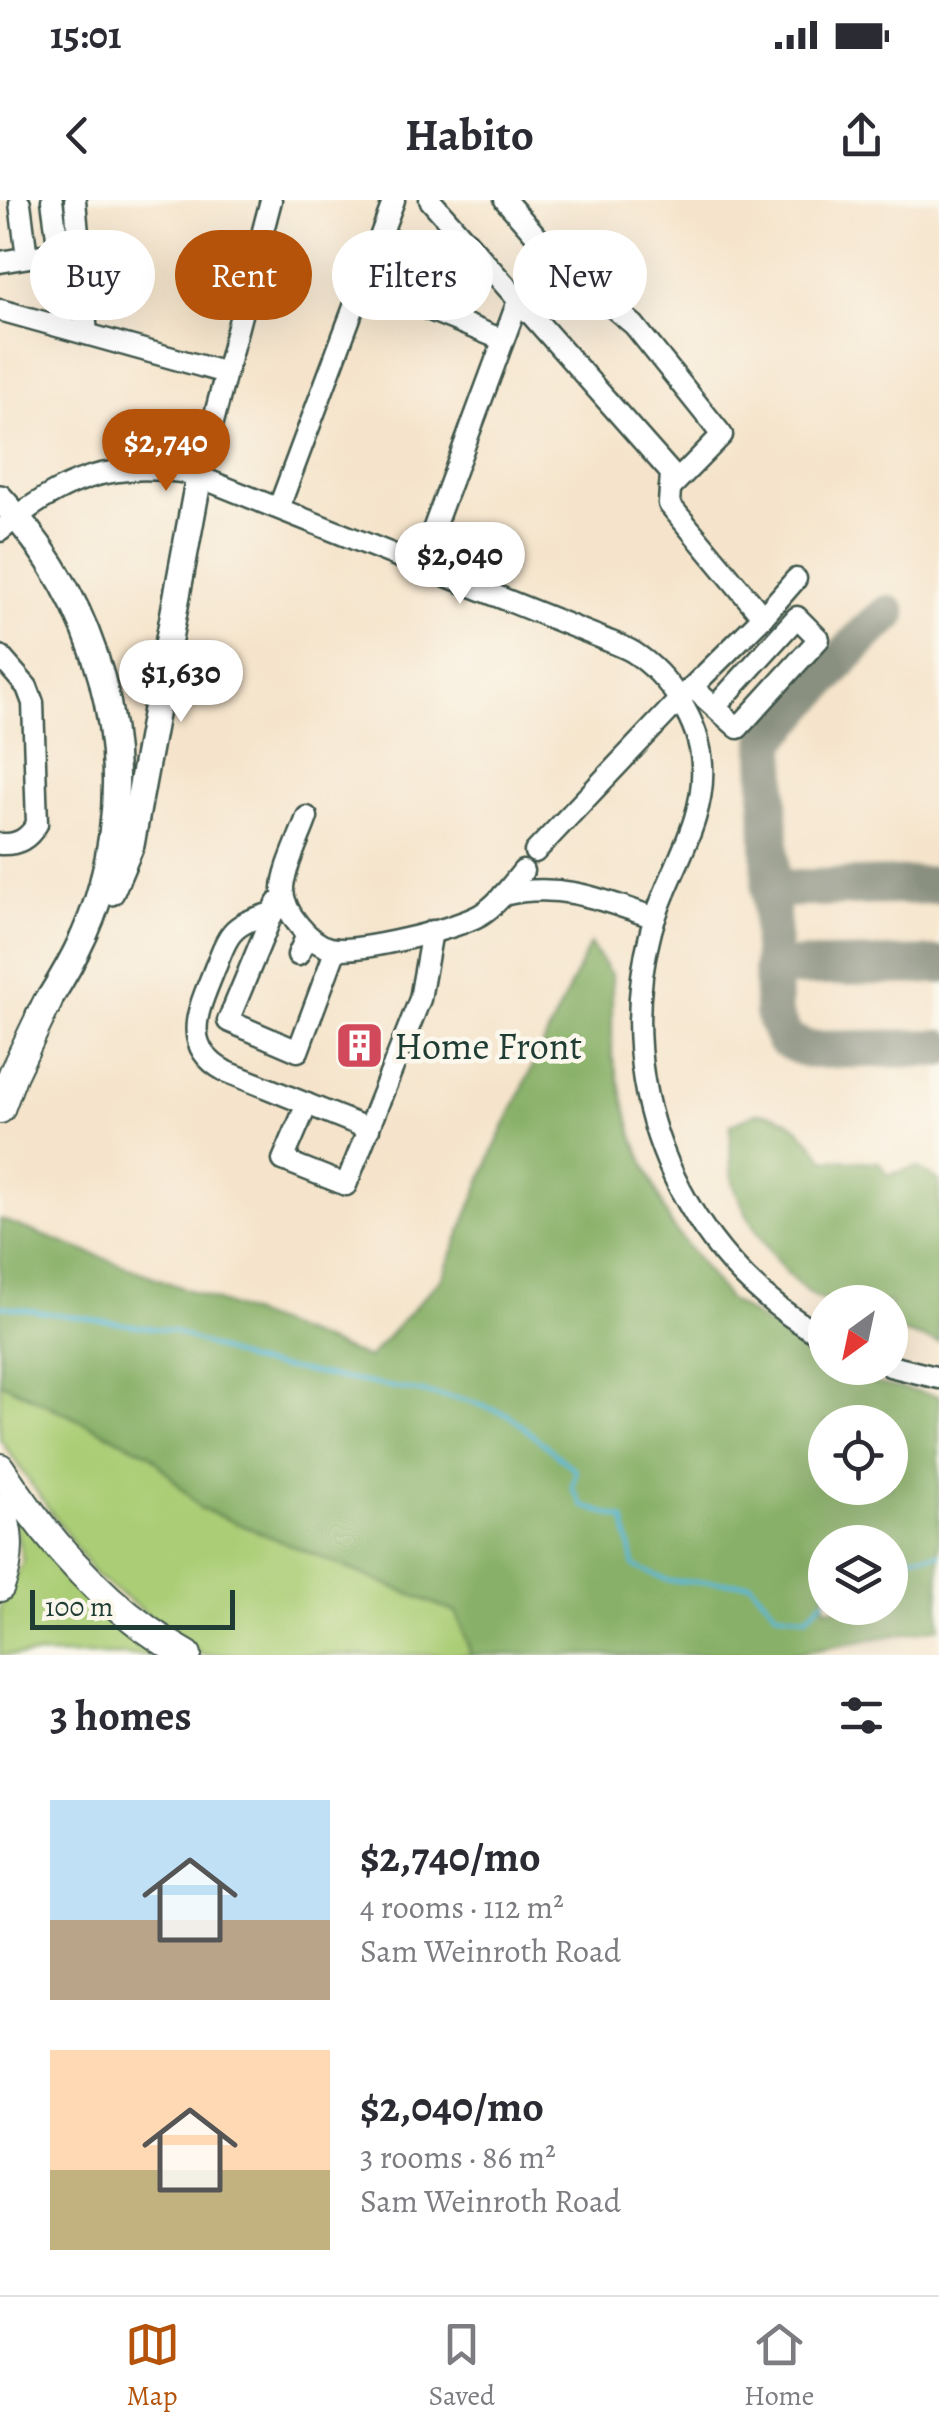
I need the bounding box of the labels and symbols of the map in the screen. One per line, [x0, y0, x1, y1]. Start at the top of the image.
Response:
pin: $2,740 [85, 409, 247, 494]
pin: $2,040 [379, 522, 541, 607]
pin: $1,630 [100, 640, 262, 725]
building icon: Home Front [333, 1020, 385, 1072]
place label: Home Front [394, 1020, 582, 1072]
north arrow [808, 1285, 908, 1385]
scale bar [30, 1585, 235, 1630]

